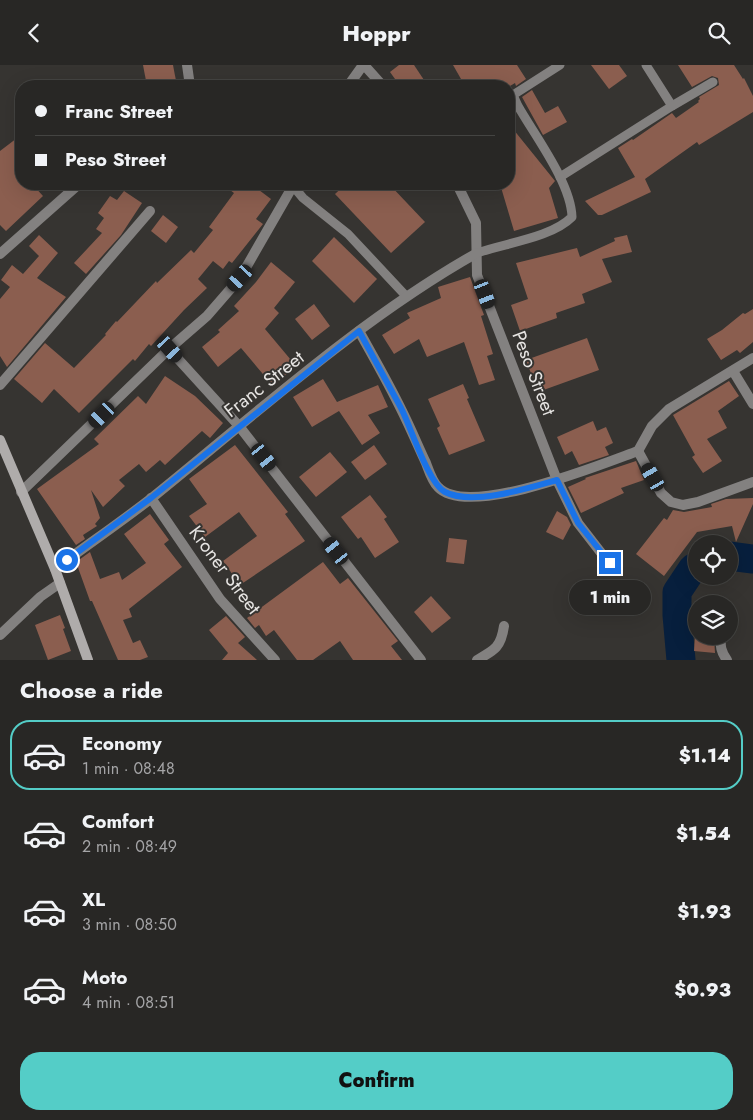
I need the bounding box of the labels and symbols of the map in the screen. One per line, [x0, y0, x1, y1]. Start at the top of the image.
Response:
car [224, 262, 255, 294]
car [472, 277, 497, 311]
street label: Peso Street [506, 327, 563, 420]
car [154, 333, 185, 365]
street label: Franc Street [218, 344, 310, 424]
car [85, 399, 118, 431]
car [248, 441, 279, 473]
car [639, 460, 666, 494]
street label: Kroner Street [183, 520, 268, 620]
car [320, 535, 351, 567]
route start [56, 549, 78, 571]
route end [599, 552, 621, 574]
callout: 1 min [569, 581, 651, 615]

